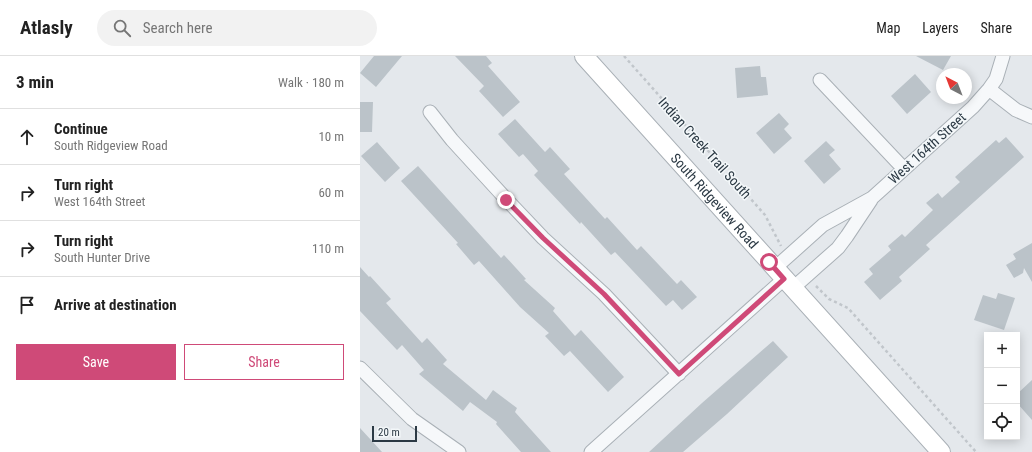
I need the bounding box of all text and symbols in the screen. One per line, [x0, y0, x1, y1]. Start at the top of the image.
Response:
search box [97, 10, 377, 46]
text: Atlasly [20, 16, 73, 39]
icon: search [111, 17, 133, 39]
text: Search here [143, 19, 212, 37]
text: Map [876, 20, 900, 36]
text: Layers [922, 20, 959, 36]
text: Share [981, 20, 1012, 36]
north arrow [936, 68, 972, 104]
text: 3 min [16, 72, 54, 92]
text: Walk · 180 m [278, 75, 344, 90]
street label: Indian Creek Trail South [655, 94, 755, 202]
street label: West 164th Street [885, 109, 969, 187]
text: Continue [54, 120, 108, 138]
icon: ahead [16, 126, 38, 148]
text: 10 m [318, 129, 344, 144]
text: South Ridgeview Road [54, 138, 168, 153]
street label: South Ridgeview Road [668, 150, 762, 252]
text: Turn right [54, 176, 113, 194]
icon: right [16, 182, 38, 204]
text: 60 m [318, 185, 344, 200]
route end [497, 191, 515, 209]
text: West 164th Street [54, 194, 145, 209]
text: Turn right [54, 232, 113, 250]
icon: right [16, 238, 38, 260]
text: 110 m [312, 241, 344, 256]
text: South Hunter Drive [54, 250, 150, 265]
route start [760, 253, 778, 271]
icon: arrive [16, 294, 38, 316]
text: Arrive at destination [54, 296, 177, 314]
map controls [984, 332, 1020, 440]
button: + [984, 332, 1020, 368]
button: Save [16, 344, 176, 380]
button: Share [184, 344, 344, 380]
button: − [984, 368, 1020, 404]
button: locate [984, 404, 1020, 440]
scale bar [372, 424, 417, 443]
text: 20 m [378, 426, 400, 439]

